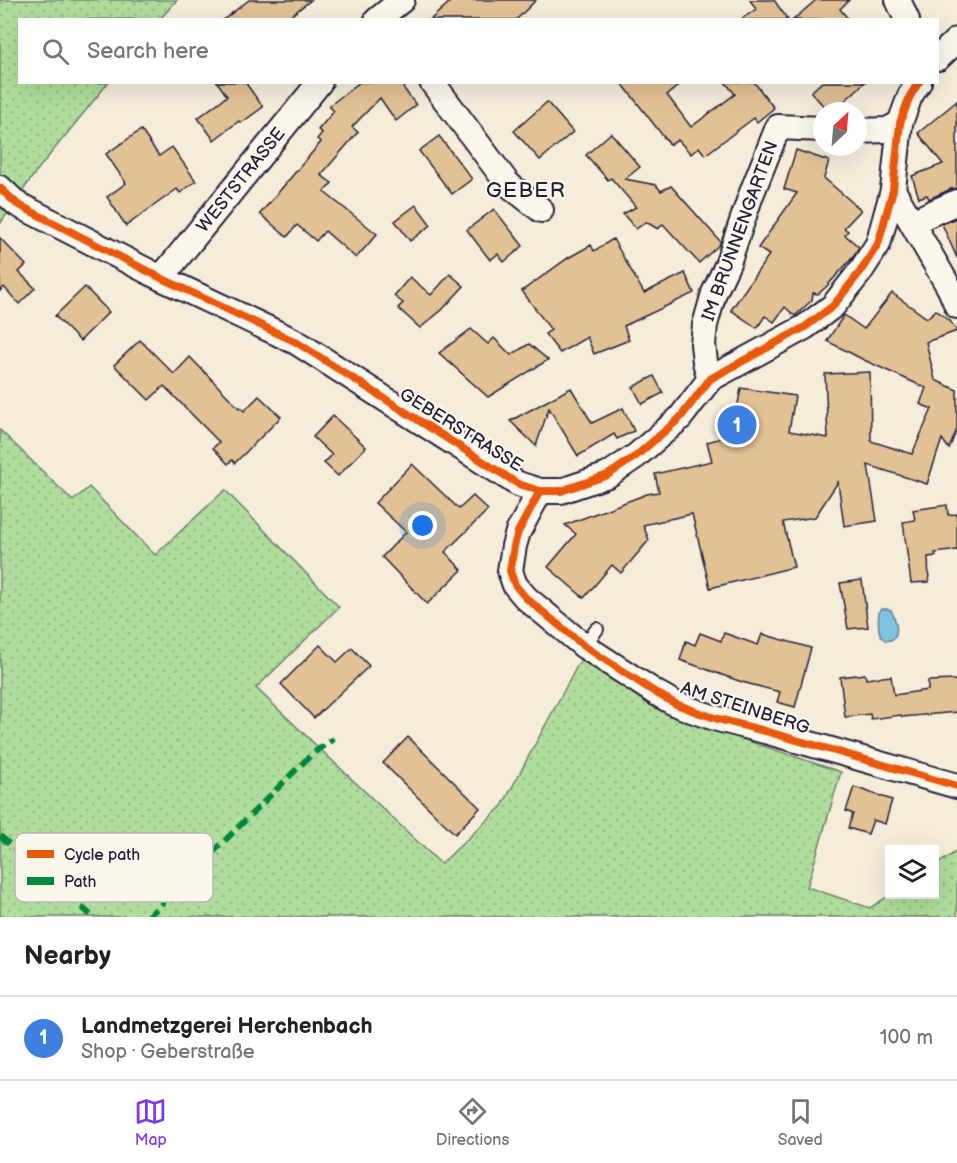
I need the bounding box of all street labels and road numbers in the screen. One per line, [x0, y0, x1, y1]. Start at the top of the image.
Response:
street label: WESTSTRASSE [192, 123, 290, 237]
street label: IM BRUNNENGARTEN [698, 138, 782, 324]
street label: GEBERSTRASSE [396, 384, 527, 476]
street label: AM STEINBERG [678, 677, 812, 739]

